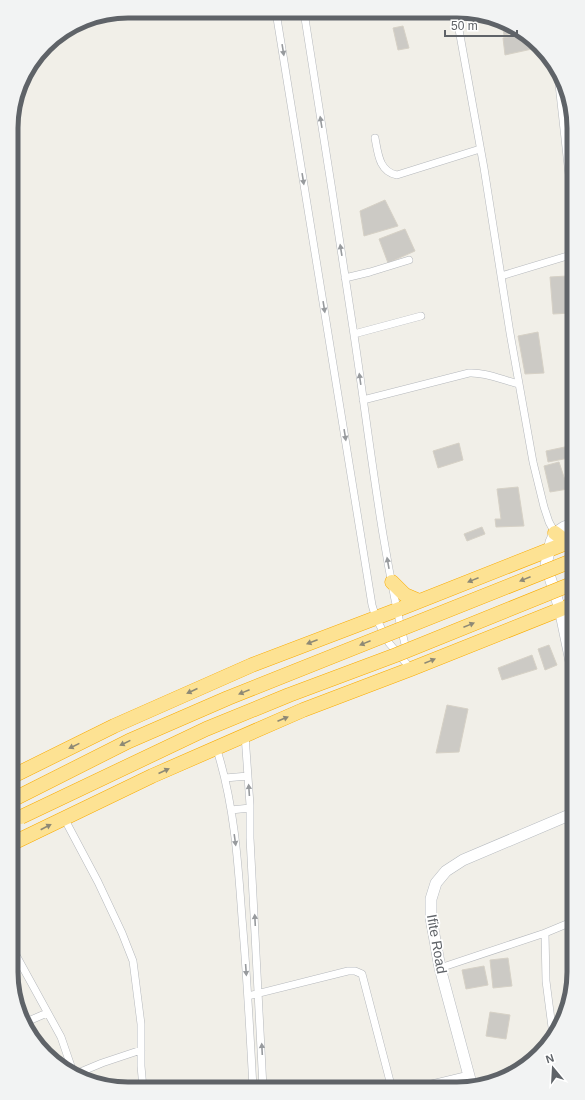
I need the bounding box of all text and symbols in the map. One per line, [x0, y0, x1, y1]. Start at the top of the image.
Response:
scale bar [445, 12, 517, 38]
text: 50 m [451, 19, 478, 33]
one-way arrow [280, 44, 286, 57]
one-way arrow [318, 116, 324, 128]
one-way arrow [300, 173, 306, 185]
one-way arrow [338, 244, 344, 256]
one-way arrow [321, 301, 327, 313]
one-way arrow [357, 373, 363, 385]
one-way arrow [342, 429, 348, 442]
one-way arrow [385, 556, 391, 569]
one-way arrow [467, 577, 478, 583]
one-way arrow [518, 577, 530, 583]
one-way arrow [463, 622, 475, 628]
one-way arrow [306, 640, 318, 646]
one-way arrow [358, 641, 370, 647]
one-way arrow [424, 658, 436, 664]
one-way arrow [186, 688, 197, 694]
one-way arrow [238, 689, 250, 695]
one-way arrow [277, 716, 288, 722]
one-way arrow [119, 740, 131, 746]
one-way arrow [68, 743, 80, 749]
one-way arrow [158, 768, 169, 774]
one-way arrow [245, 784, 252, 796]
one-way arrow [41, 824, 52, 830]
one-way arrow [232, 834, 238, 846]
one-way arrow [252, 913, 258, 926]
street label: Ifite Road [424, 913, 450, 975]
one-way arrow [243, 964, 250, 976]
one-way arrow [258, 1043, 265, 1055]
north arrow [533, 1048, 573, 1088]
text: N [544, 1052, 556, 1065]

